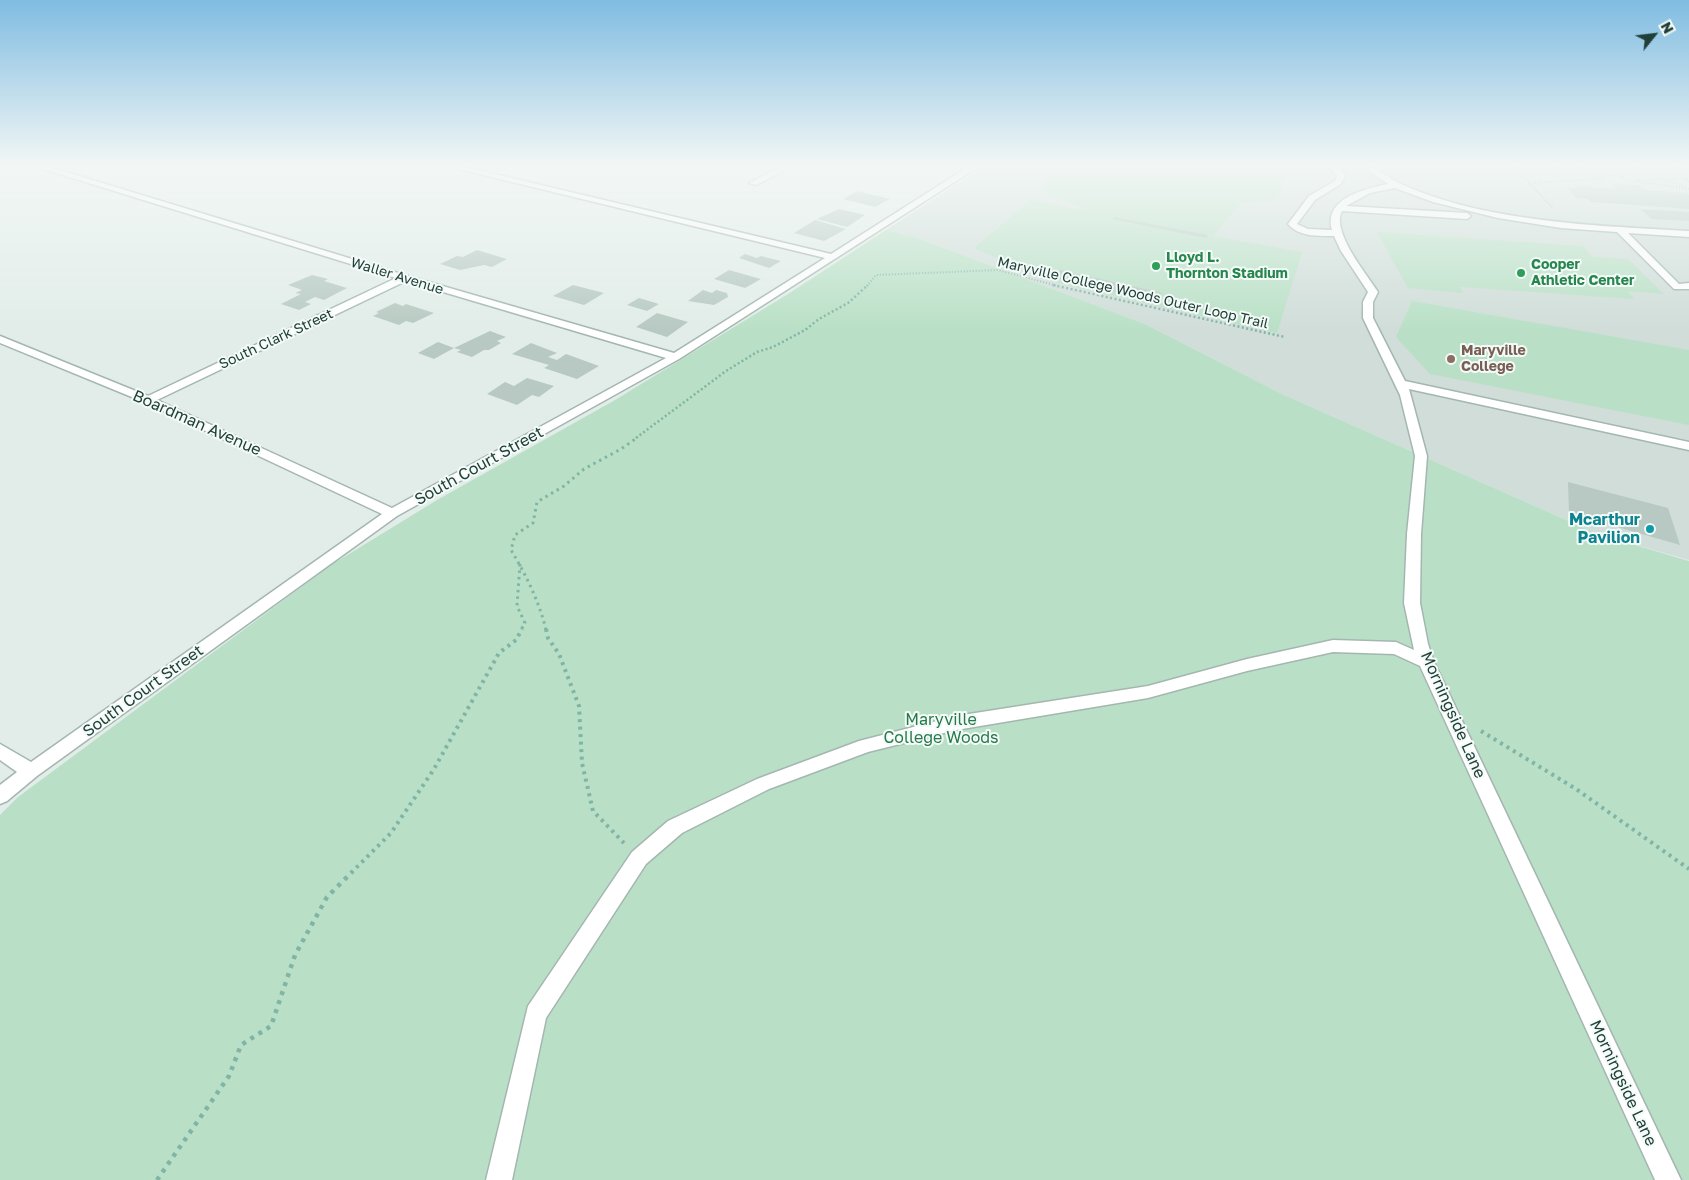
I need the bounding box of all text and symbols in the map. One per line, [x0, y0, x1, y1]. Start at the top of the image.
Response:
north arrow [1629, 10, 1679, 60]
text: N [1658, 19, 1678, 36]
place label: Lloyd L. Thornton Stadium [1166, 250, 1288, 282]
street label: Waller Avenue [349, 254, 445, 298]
street label: Maryville College Woods Outer Loop Trail [996, 254, 1270, 332]
place label: Cooper Athletic Center [1531, 257, 1634, 290]
marker: Lloyd L. Thornton Stadium [1150, 260, 1162, 272]
marker: Cooper Athletic Center [1515, 267, 1527, 279]
street label: South Clark Street [216, 305, 336, 373]
place label: Maryville College [1461, 343, 1526, 376]
marker: Maryville College [1445, 353, 1457, 365]
street label: Boardman Avenue [130, 386, 264, 460]
street label: South Court Street [411, 423, 547, 509]
place label: Mcarthur Pavilion [1569, 510, 1640, 548]
marker: Mcarthur Pavilion [1644, 523, 1656, 535]
street label: South Court Street [79, 641, 207, 741]
street label: Morningside Lane [1416, 649, 1490, 781]
park label: Maryville College Woods [883, 710, 999, 748]
street label: Morningside Lane [1585, 1017, 1661, 1149]

